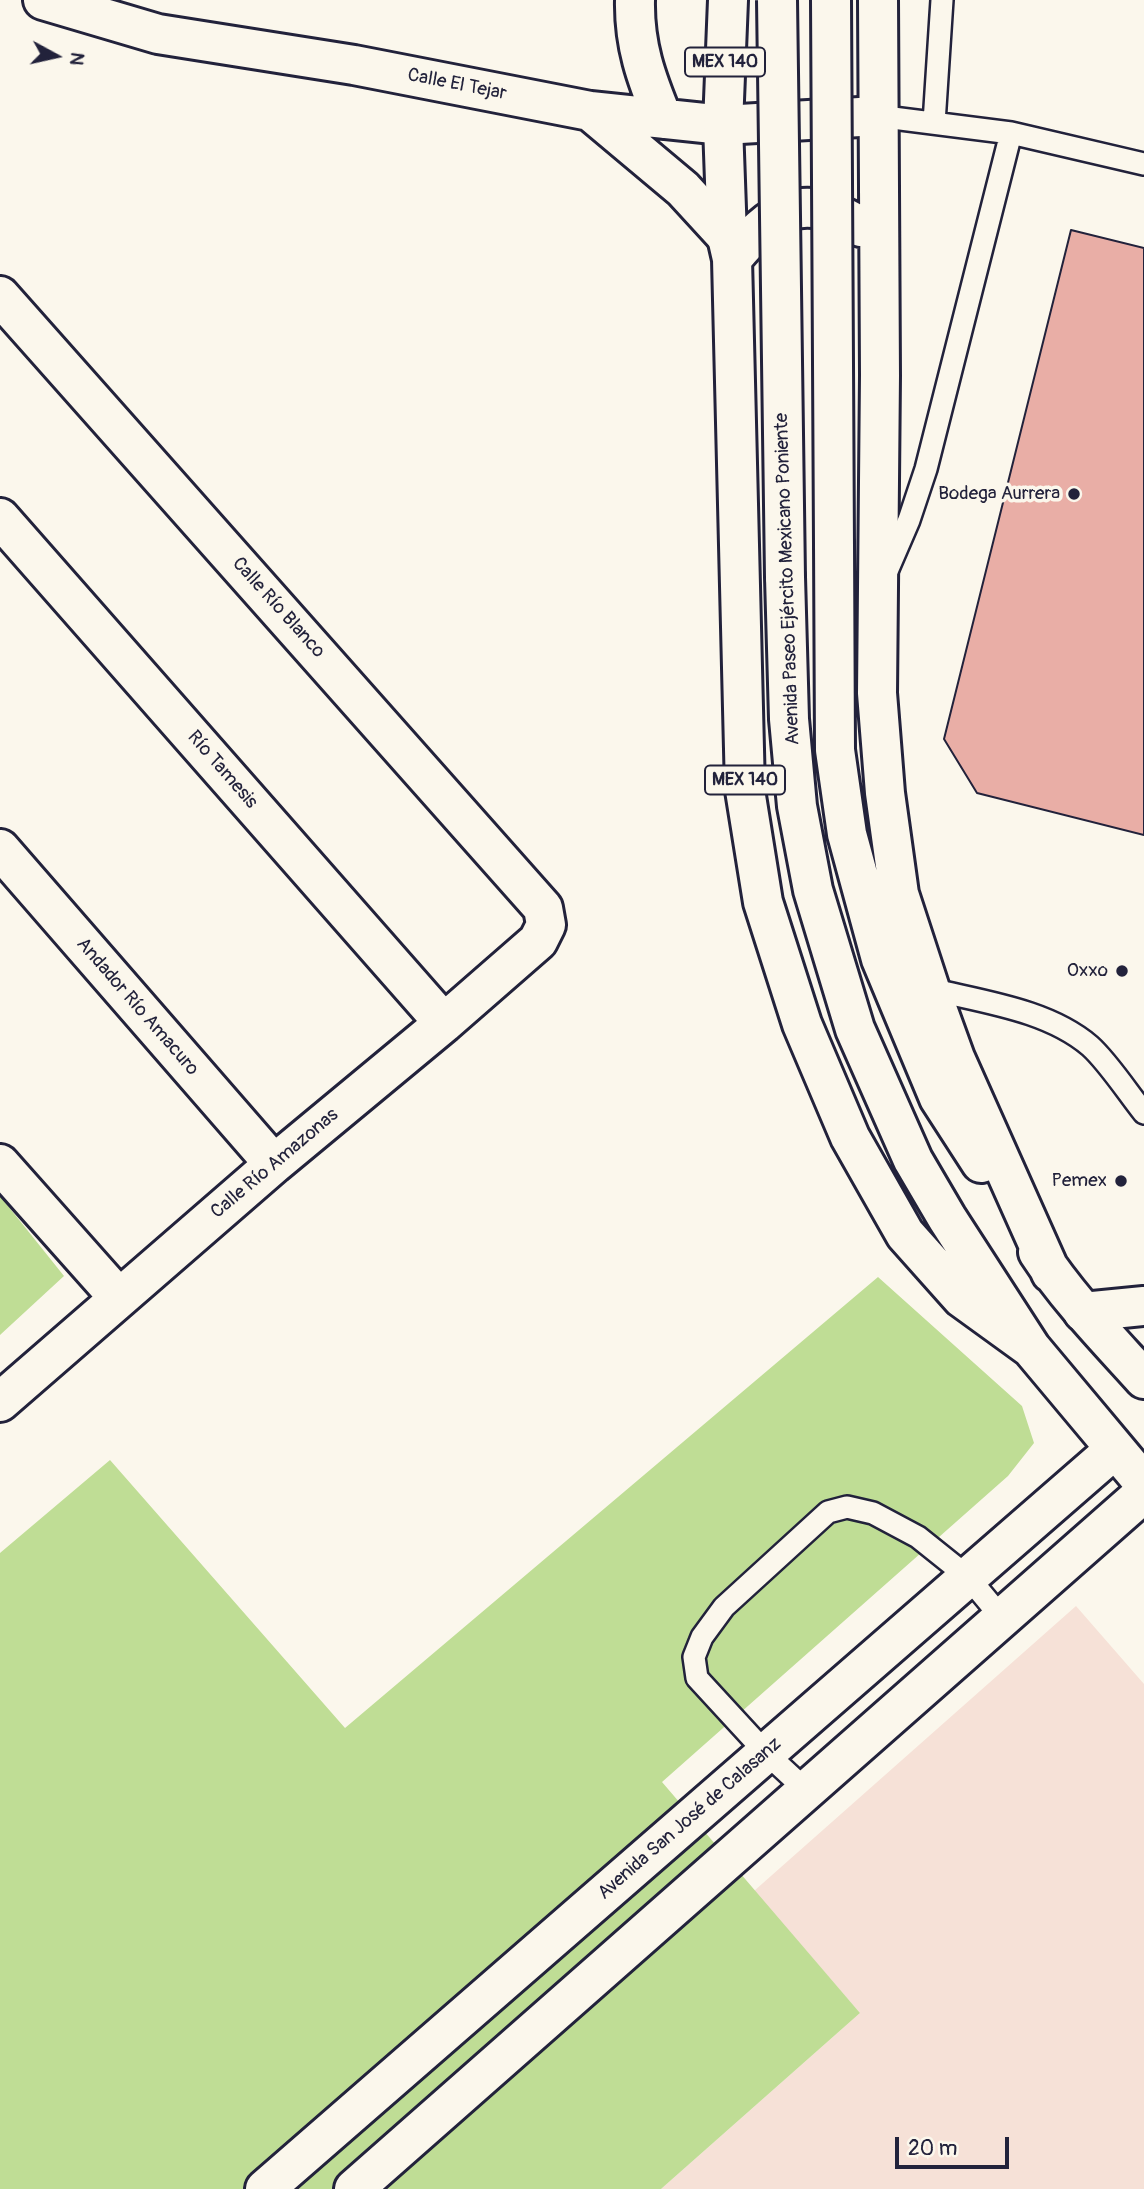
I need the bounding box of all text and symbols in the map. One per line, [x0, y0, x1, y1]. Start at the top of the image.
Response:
north arrow [21, 21, 91, 91]
road number: MEX 140 [685, 48, 765, 76]
text: N [64, 51, 90, 67]
street label: Calle El Tejar [406, 64, 508, 106]
street label: Avenida Paseo Ejército Mexicano Poniente [771, 412, 805, 746]
place label: Bodega Aurrera [938, 483, 1060, 505]
marker: Bodega Aurrera [1066, 486, 1082, 502]
street label: Calle Río Blanco [227, 553, 329, 663]
street label: Río Tamesis [182, 726, 262, 814]
road number: MEX 140 [705, 766, 785, 794]
street label: Andador Río Amacuro [71, 933, 203, 1081]
place label: Oxxo [1067, 960, 1108, 982]
marker: Oxxo [1114, 963, 1130, 979]
street label: Calle Río Amazonas [207, 1104, 343, 1224]
place label: Pemex [1052, 1170, 1107, 1192]
marker: Pemex [1113, 1173, 1129, 1189]
street label: Avenida San José de Calasanz [594, 1733, 786, 1905]
scale bar [899, 2122, 1013, 2166]
text: 20 m [908, 2135, 957, 2162]

